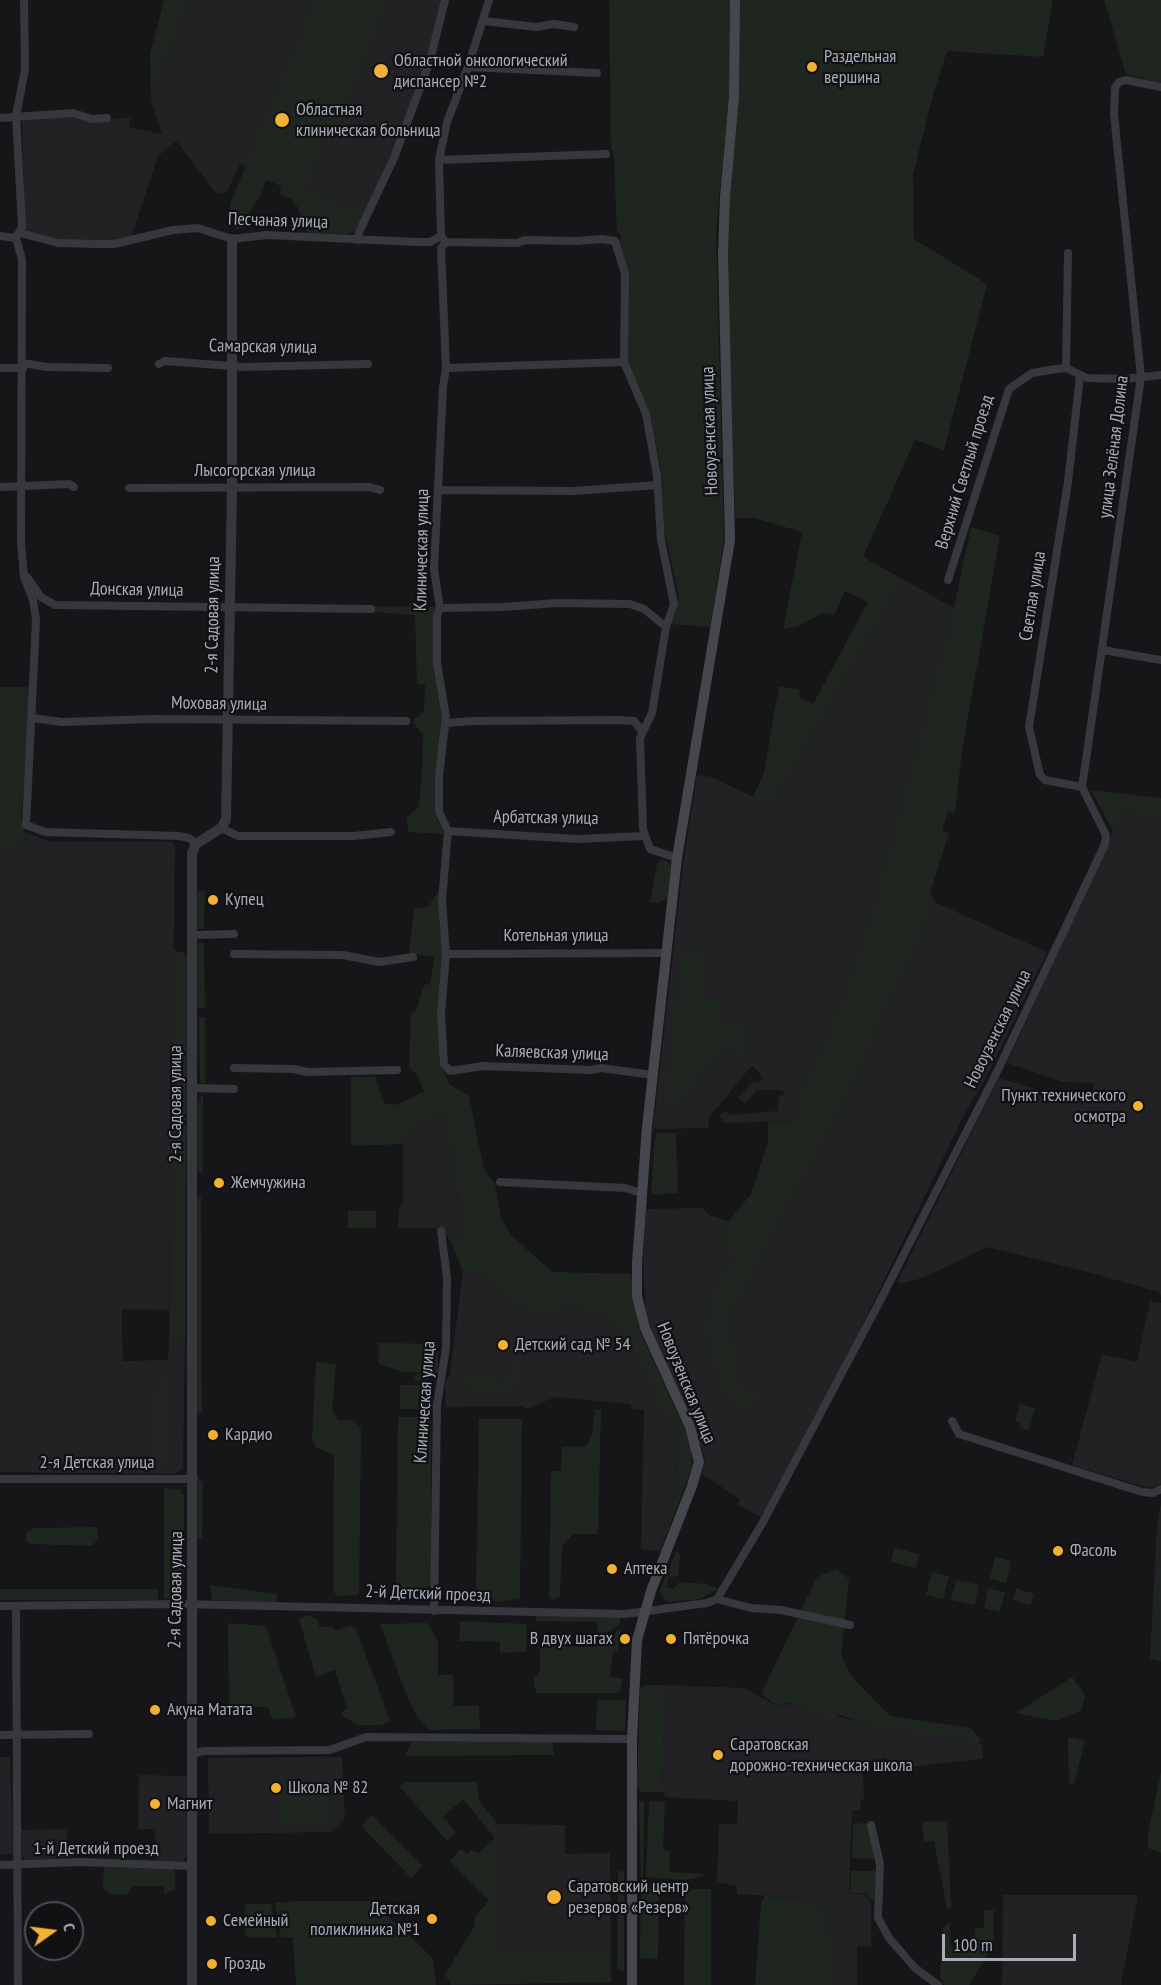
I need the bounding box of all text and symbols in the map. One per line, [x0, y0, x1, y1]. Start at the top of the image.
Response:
place label: Раздельная вершина [824, 46, 896, 88]
place label: Областной онкологический диспансер №2 [394, 50, 568, 92]
marker: Раздельная вершина [805, 60, 819, 74]
marker: Областной онкологический диспансер №2 [372, 62, 390, 80]
place label: Областная клиническая больница [296, 99, 441, 142]
marker: Областная клиническая больница [273, 111, 291, 129]
street label: Песчаная улица [228, 208, 328, 234]
street label: Самарская улица [209, 335, 317, 359]
street label: Новоузенская улица [697, 366, 723, 496]
street label: улица Зелёная Долина [1095, 374, 1133, 520]
street label: Верхний Светлый проезд [931, 392, 999, 552]
street label: Лысогорская улица [194, 460, 316, 482]
street label: Клиническая улица [410, 489, 434, 611]
street label: Светлая улица [1015, 550, 1051, 642]
street label: 2-я Садовая улица [201, 556, 225, 674]
street label: Донская улица [90, 578, 184, 602]
street label: Моховая улица [171, 692, 267, 716]
street label: Арбатская улица [493, 806, 599, 830]
place label: Купец [225, 889, 264, 911]
marker: Купец [206, 893, 220, 907]
street label: Котельная улица [503, 925, 609, 947]
street label: Новоузенская улица [960, 966, 1036, 1092]
street label: Каляевская улица [495, 1040, 609, 1066]
street label: 2-я Садовая улица [165, 1045, 187, 1163]
place label: Пункт технического осмотра [1001, 1085, 1126, 1128]
marker: Пункт технического осмотра [1131, 1099, 1145, 1113]
place label: Жемчужина [231, 1172, 306, 1194]
marker: Жемчужина [212, 1176, 226, 1190]
street label: Новоузенская улица [652, 1319, 720, 1447]
place label: Детский сад № 54 [515, 1334, 631, 1356]
marker: Детский сад № 54 [496, 1338, 510, 1352]
street label: Клиническая улица [410, 1340, 440, 1464]
place label: Кардио [225, 1424, 272, 1446]
marker: Кардио [206, 1428, 220, 1442]
street label: 2-я Детская улица [40, 1452, 154, 1474]
street label: 2-я Садовая улица [164, 1531, 188, 1649]
place label: Фасоль [1070, 1540, 1117, 1562]
marker: Фасоль [1051, 1544, 1065, 1558]
place label: Аптека [624, 1558, 667, 1580]
marker: Аптека [605, 1562, 619, 1576]
street label: 2-й Детский проезд [365, 1581, 491, 1607]
place label: В двух шагах [530, 1628, 613, 1650]
place label: Пятёрочка [683, 1628, 749, 1650]
marker: В двух шагах [618, 1632, 632, 1646]
marker: Пятёрочка [664, 1632, 678, 1646]
place label: Акуна Матата [167, 1699, 253, 1721]
marker: Акуна Матата [148, 1703, 162, 1717]
place label: Саратовская дорожно-техническая школа [730, 1734, 913, 1776]
marker: Саратовская дорожно-техническая школа [711, 1748, 725, 1762]
place label: Школа № 82 [288, 1777, 368, 1799]
marker: Школа № 82 [269, 1781, 283, 1795]
place label: Магнит [167, 1793, 212, 1815]
marker: Магнит [148, 1797, 162, 1811]
street label: 1-й Детский проезд [33, 1838, 159, 1860]
place label: Саратовский центр резервов «Резерв» [568, 1876, 689, 1918]
marker: Саратовский центр резервов «Резерв» [545, 1888, 563, 1906]
place label: Детская поликлиника №1 [310, 1898, 420, 1940]
north arrow [24, 1901, 84, 1961]
place label: Семейный [223, 1910, 288, 1932]
marker: Детская поликлиника №1 [425, 1912, 439, 1926]
marker: Семейный [204, 1914, 218, 1928]
text: С [59, 1921, 80, 1933]
scale bar [945, 1922, 1078, 1960]
text: 100 m [953, 1933, 993, 1956]
place label: Гроздь [224, 1953, 265, 1975]
marker: Гроздь [205, 1957, 219, 1971]

